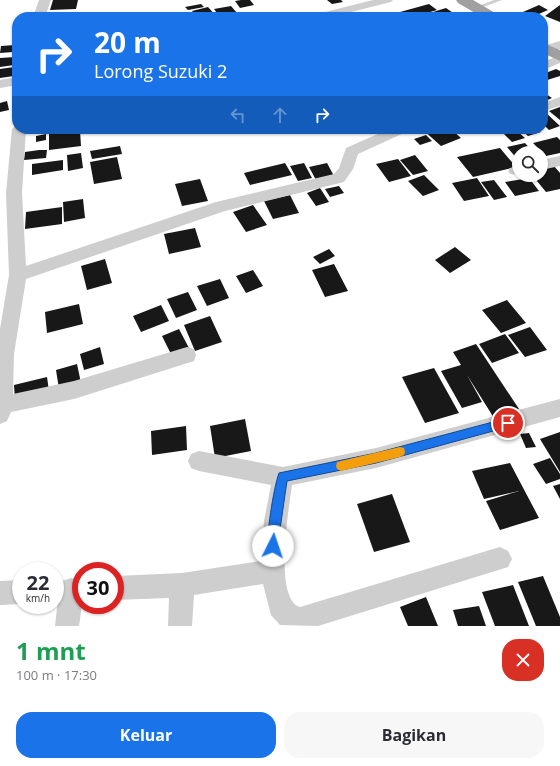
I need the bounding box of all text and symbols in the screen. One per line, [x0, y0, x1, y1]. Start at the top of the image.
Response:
text: 20 m [94, 23, 161, 61]
icon: right [28, 28, 80, 80]
text: Lorong Suzuki 2 [94, 59, 227, 83]
icon: left [227, 104, 249, 126]
icon: ahead [269, 104, 291, 126]
icon: right [311, 104, 333, 126]
map controls [512, 146, 548, 182]
button: search [512, 146, 548, 182]
pin [491, 406, 525, 440]
icon: arrive [497, 412, 519, 434]
position arrow [252, 525, 294, 567]
speed limit sign: 30 [72, 562, 124, 614]
text: 22 [27, 569, 49, 596]
text: km/h [26, 591, 50, 605]
text: 1 mnt [16, 634, 86, 667]
button: close [502, 639, 544, 681]
text: 100 m · 17:30 [16, 666, 97, 684]
button: Keluar [16, 712, 276, 758]
button: Bagikan [284, 712, 544, 758]

